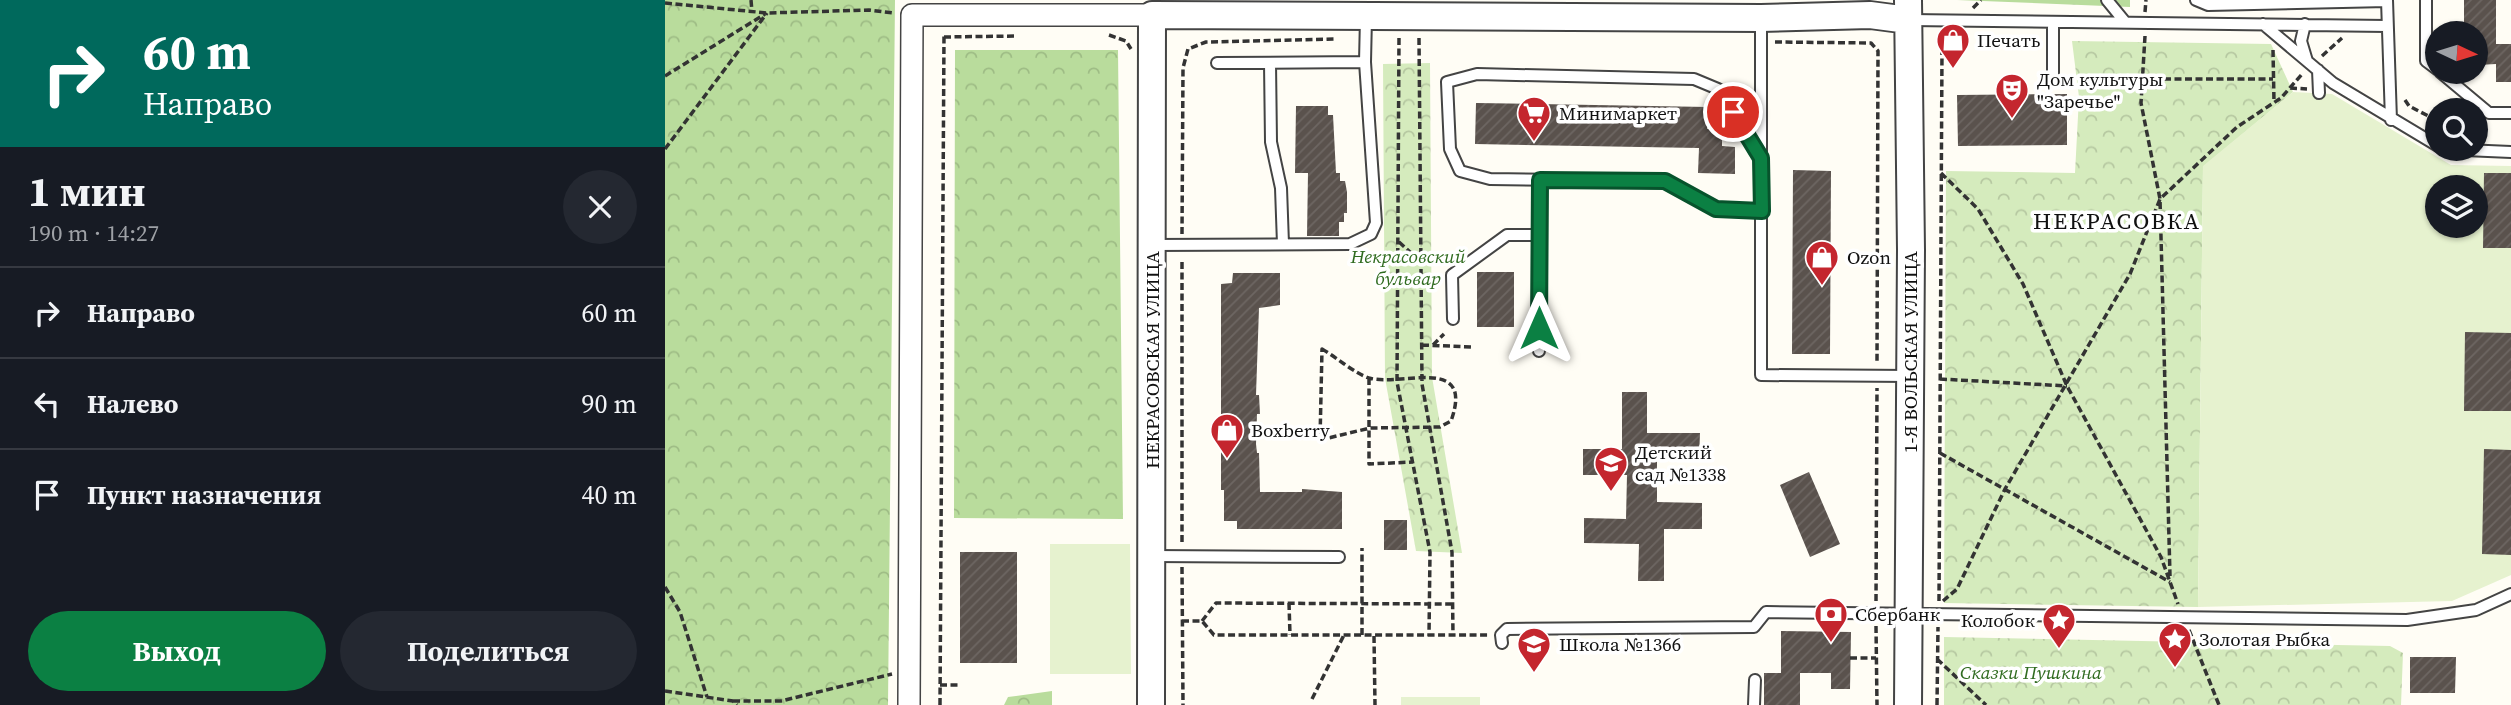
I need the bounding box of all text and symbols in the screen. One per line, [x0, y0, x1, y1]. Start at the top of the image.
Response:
text: 60 m [143, 18, 251, 85]
shop icon: Печать [1934, 21, 1972, 70]
north arrow [2425, 21, 2489, 84]
map controls [2425, 21, 2488, 238]
place label: Печать [1977, 27, 2041, 53]
icon: right [28, 28, 119, 119]
place label: Дом культуры "Заречье" [2037, 66, 2163, 114]
theatre icon: Дом культуры "Заречье" [1993, 71, 2031, 120]
text: Направо [143, 82, 272, 126]
pin [1703, 82, 1763, 142]
icon: arrive [1714, 93, 1752, 131]
supermarket icon: Минимаркет [1515, 94, 1553, 143]
button: search [2425, 98, 2488, 161]
place label: Минимаркет [1559, 100, 1677, 126]
text: 1 мин [28, 162, 145, 220]
button: close [563, 170, 637, 244]
button: layers [2425, 175, 2488, 238]
district label: НЕКРАСОВКА [2033, 205, 2201, 237]
text: 190 m · 14:27 [28, 217, 159, 249]
shop icon: Ozon [1803, 238, 1841, 287]
park label: Некрасовский бульвар [1349, 243, 1466, 291]
place label: Ozon [1847, 244, 1891, 270]
street label: НЕКРАСОВСКАЯ УЛИЦА [1139, 251, 1165, 469]
street label: 1-Я ВОЛЬСКАЯ УЛИЦА [1897, 251, 1923, 453]
position arrow [1502, 291, 1576, 365]
icon: right [28, 294, 66, 332]
text: Направо [87, 295, 195, 331]
text: 60 m [582, 295, 637, 331]
icon: left [28, 385, 66, 423]
text: Налево [87, 386, 178, 422]
text: 90 m [582, 386, 637, 422]
shop icon: Boxberry [1208, 411, 1246, 460]
place label: Boxberry [1251, 417, 1330, 443]
place label: Детский сад №1338 [1635, 439, 1726, 487]
school or university icon: Детский сад №1338 [1592, 444, 1630, 493]
icon: arrive [28, 476, 66, 514]
text: Пункт назначения [87, 477, 321, 513]
text: 40 m [582, 477, 637, 513]
bank icon: Сбербанк [1812, 595, 1850, 644]
place label: Сбербанк [1855, 601, 1941, 627]
place icon: Колобок [2040, 601, 2078, 650]
place label: Колобок [1961, 607, 2035, 633]
button: Выход [28, 611, 326, 691]
button: Поделиться [340, 611, 637, 691]
place icon: Золотая Рыбка [2156, 620, 2194, 669]
school or university icon: Школа №1366 [1515, 625, 1553, 674]
place label: Золотая Рыбка [2199, 626, 2331, 652]
place label: Школа №1366 [1559, 631, 1681, 657]
park label: Сказки Пушкина [1960, 659, 2102, 685]

